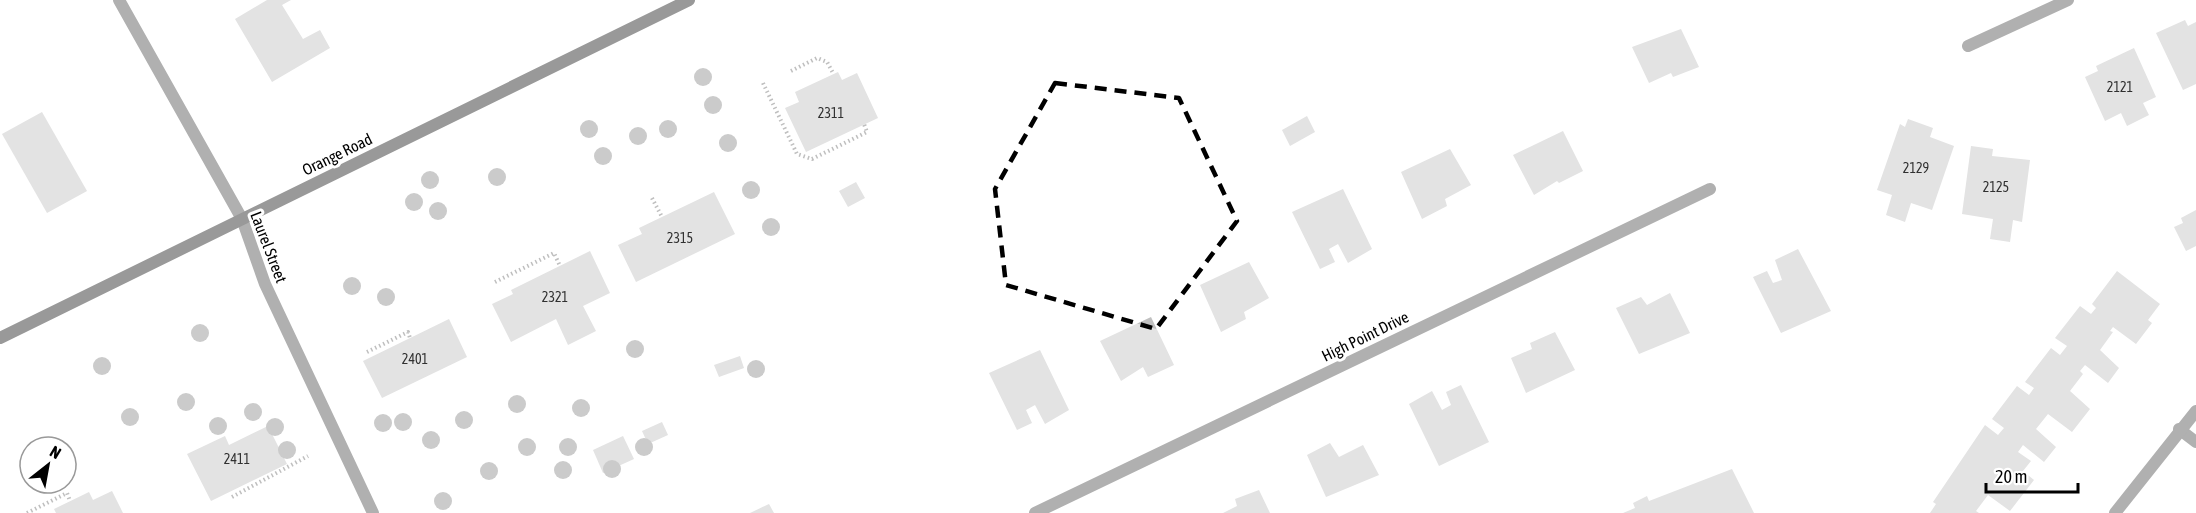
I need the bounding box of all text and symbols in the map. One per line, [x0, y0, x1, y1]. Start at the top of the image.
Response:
house number: 2121 [2107, 79, 2133, 95]
house number: 2311 [818, 105, 844, 121]
street label: Orange Road [299, 129, 375, 180]
house number: 2129 [1903, 160, 1929, 176]
house number: 2125 [1983, 179, 2009, 195]
street label: Laurel Street [247, 209, 291, 286]
house number: 2315 [667, 230, 693, 246]
house number: 2321 [542, 289, 568, 305]
street label: High Point Drive [1319, 307, 1412, 366]
house number: 2401 [402, 351, 428, 367]
north arrow [18, 435, 78, 495]
text: N [47, 442, 64, 462]
house number: 2411 [224, 451, 250, 467]
scale bar [1986, 456, 2078, 494]
text: 20 m [1995, 466, 2027, 487]

